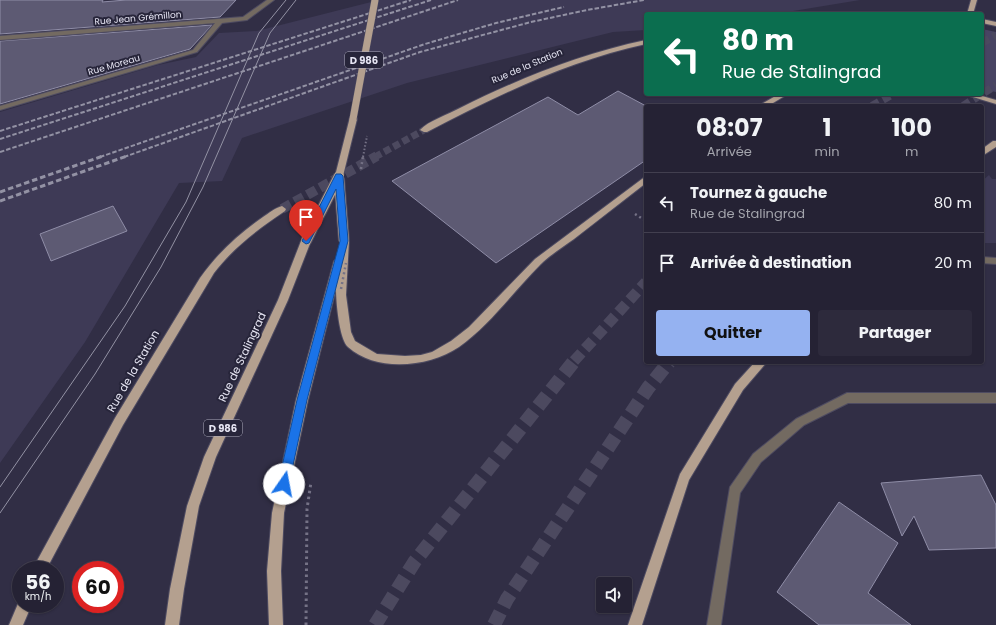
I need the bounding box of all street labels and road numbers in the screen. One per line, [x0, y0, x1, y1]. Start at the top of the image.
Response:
street label: Rue Jean Grémillon [94, 8, 182, 28]
street label: Rue de la Station [490, 46, 564, 86]
street label: Rue Moreau [87, 52, 142, 78]
road number: D 986 [345, 52, 383, 68]
street label: Rue de Stalingrad [214, 309, 270, 405]
street label: Rue de la Station [103, 327, 163, 415]
road number: D 986 [204, 420, 242, 436]

